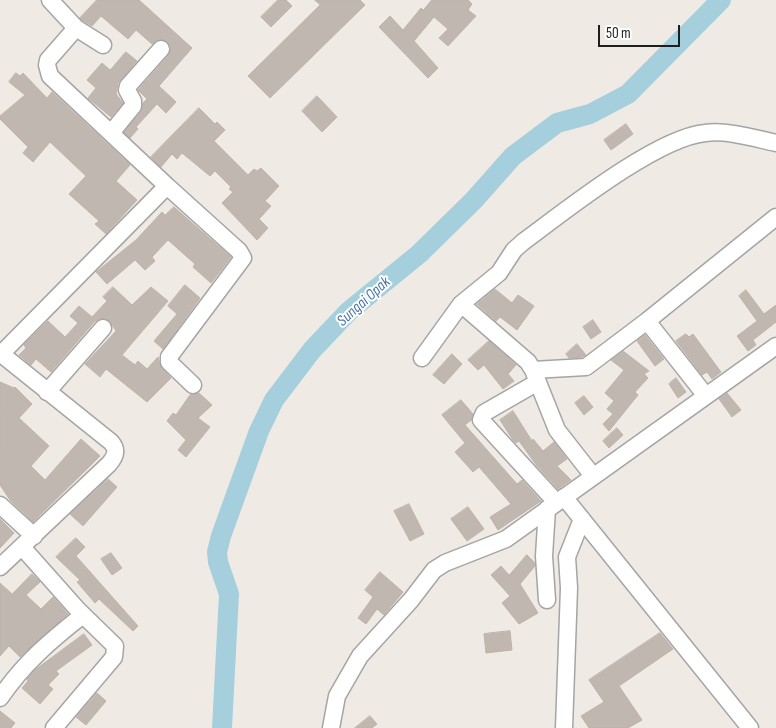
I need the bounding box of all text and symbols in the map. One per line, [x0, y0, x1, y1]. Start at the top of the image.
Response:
scale bar [601, 15, 684, 47]
text: 50 m [606, 24, 631, 43]
water label: Sungai Opak [333, 273, 395, 331]

